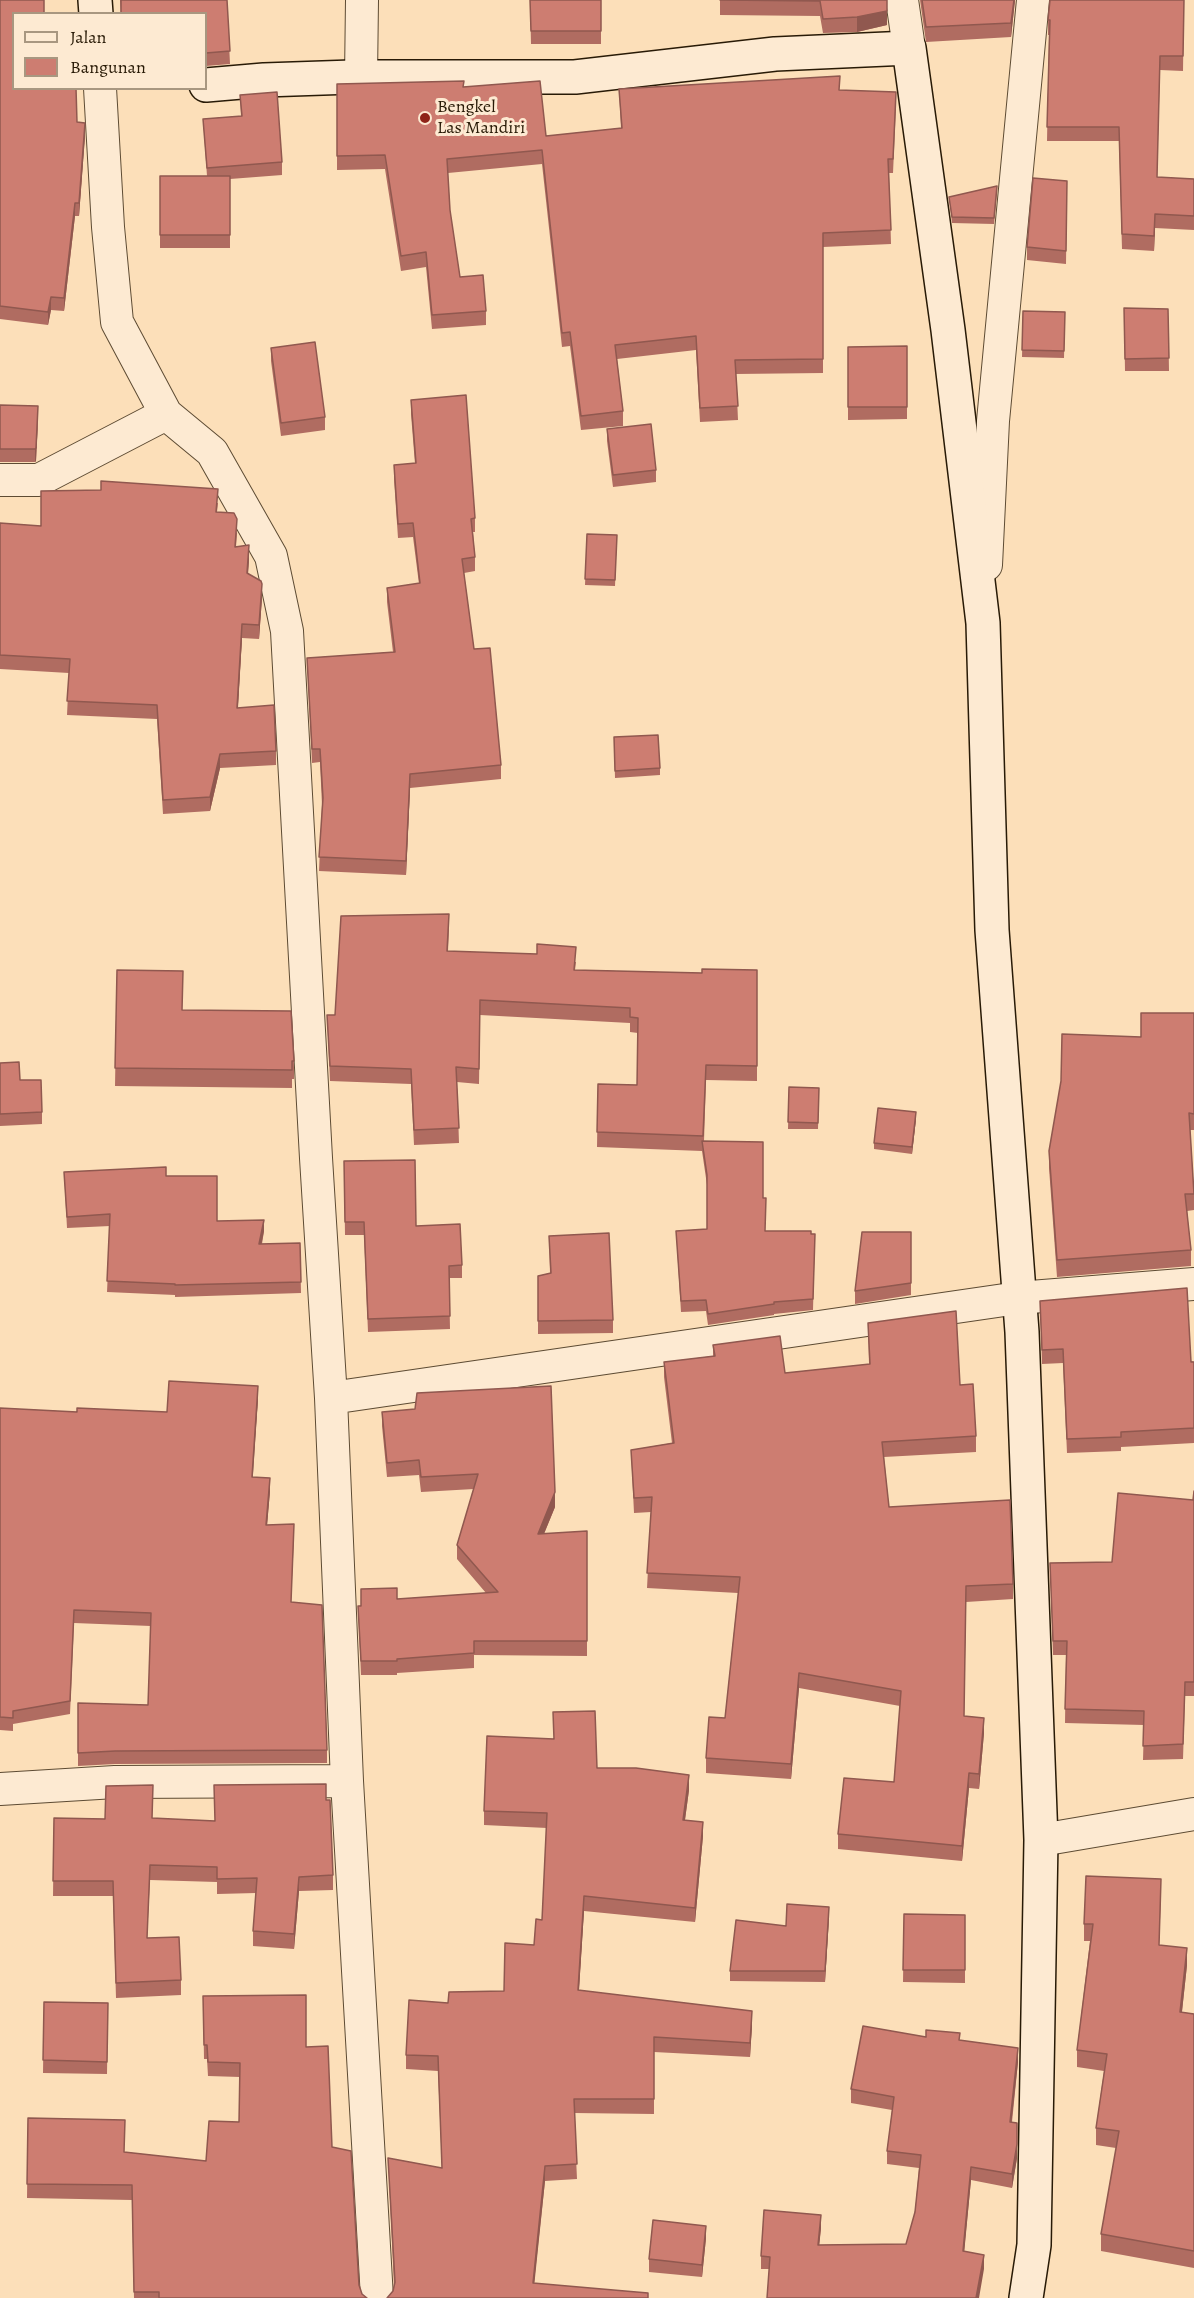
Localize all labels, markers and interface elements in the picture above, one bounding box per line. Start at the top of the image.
legend [12,12,207,90]
text: Jalan [70,25,106,49]
text: Bangunan [70,55,146,79]
place label: Bengkel Las Mandiri [437,97,525,140]
marker: Bengkel Las Mandiri [418,111,432,125]

